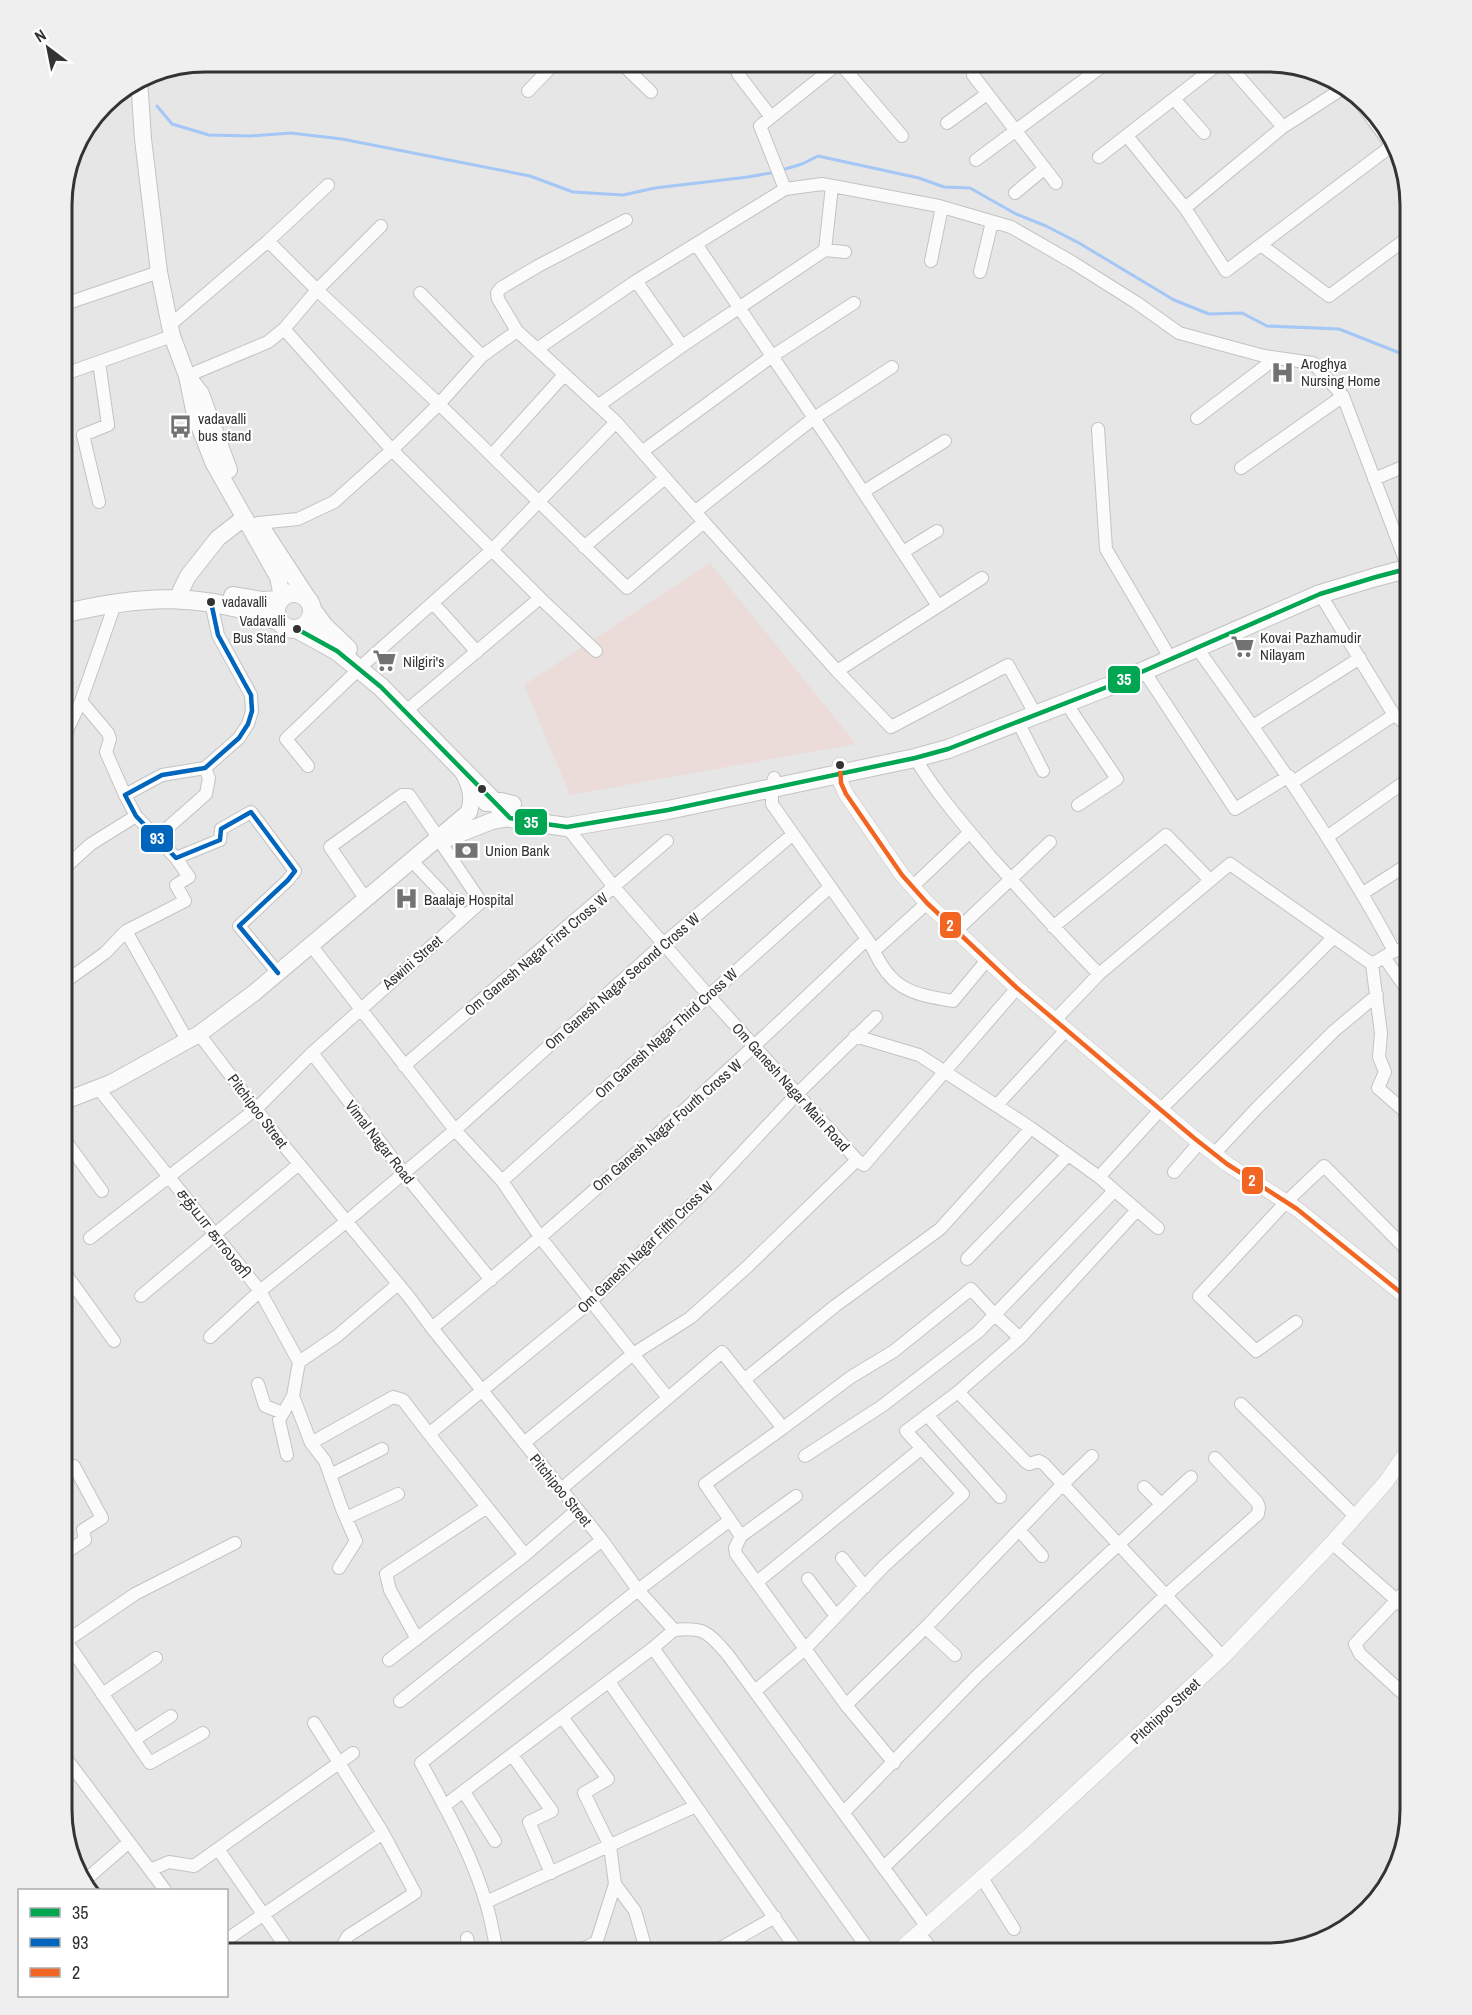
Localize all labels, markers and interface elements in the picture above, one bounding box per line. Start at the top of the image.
north arrow [18,18,78,78]
text: N [30,23,50,47]
place label: Aroghya Nursing Home [1300,353,1380,391]
hospital icon: Aroghya Nursing Home [1270,359,1296,385]
place label: vadavalli bus stand [198,408,251,446]
bus stop icon: vadavalli bus stand [167,414,193,440]
place label: vadavalli [222,593,267,611]
marker: vadavalli [205,596,217,608]
place label: Vadavalli Bus Stand [233,612,286,647]
marker: Vadavalli Bus Stand [291,623,303,635]
place label: Kovai Pazhamudir Nilayam [1260,627,1361,665]
supermarket icon: Kovai Pazhamudir Nilayam [1229,633,1255,659]
supermarket icon: Nilgiri's [372,648,398,674]
place label: Nilgiri's [403,651,444,672]
line badge: 35 [1107,665,1141,694]
text: 35 [1117,668,1131,690]
unlabelled marker [834,759,846,771]
unlabelled marker [476,783,488,795]
line badge: 35 [514,808,548,836]
text: 35 [524,811,538,833]
line badge: 93 [140,824,174,853]
text: 93 [150,827,164,849]
bank icon: Union Bank [454,837,480,863]
place label: Union Bank [485,840,550,861]
hospital icon: Baalaje Hospital [393,886,419,912]
street label: Om Ganesh Nagar First Cross W [460,887,613,1020]
place label: Baalaje Hospital [424,889,514,910]
street label: Om Ganesh Nagar Second Cross W [540,908,704,1054]
line badge: 2 [939,911,962,939]
text: 2 [946,914,954,936]
street label: Aswini Street [377,930,447,995]
street label: Om Ganesh Nagar Third Cross W [590,963,742,1103]
street label: Om Ganesh Nagar Main Road [727,1018,855,1156]
street label: Om Ganesh Nagar Fourth Cross W [588,1054,747,1196]
street label: Pitchipoo Street [223,1069,293,1153]
street label: Vimal Nagar Road [341,1096,419,1188]
line badge: 2 [1241,1166,1264,1195]
text: 2 [1248,1169,1256,1191]
street label: Om Ganesh Nagar Fifth Cross W [572,1176,718,1318]
street label: சத்யா காலனி [172,1183,256,1283]
street label: Pitchipoo Street [525,1449,597,1531]
street label: Pitchipoo Street [1126,1673,1205,1749]
legend [18,1889,228,1997]
text: 35 [72,1900,88,1925]
text: 93 [72,1930,88,1955]
text: 2 [72,1960,80,1985]

